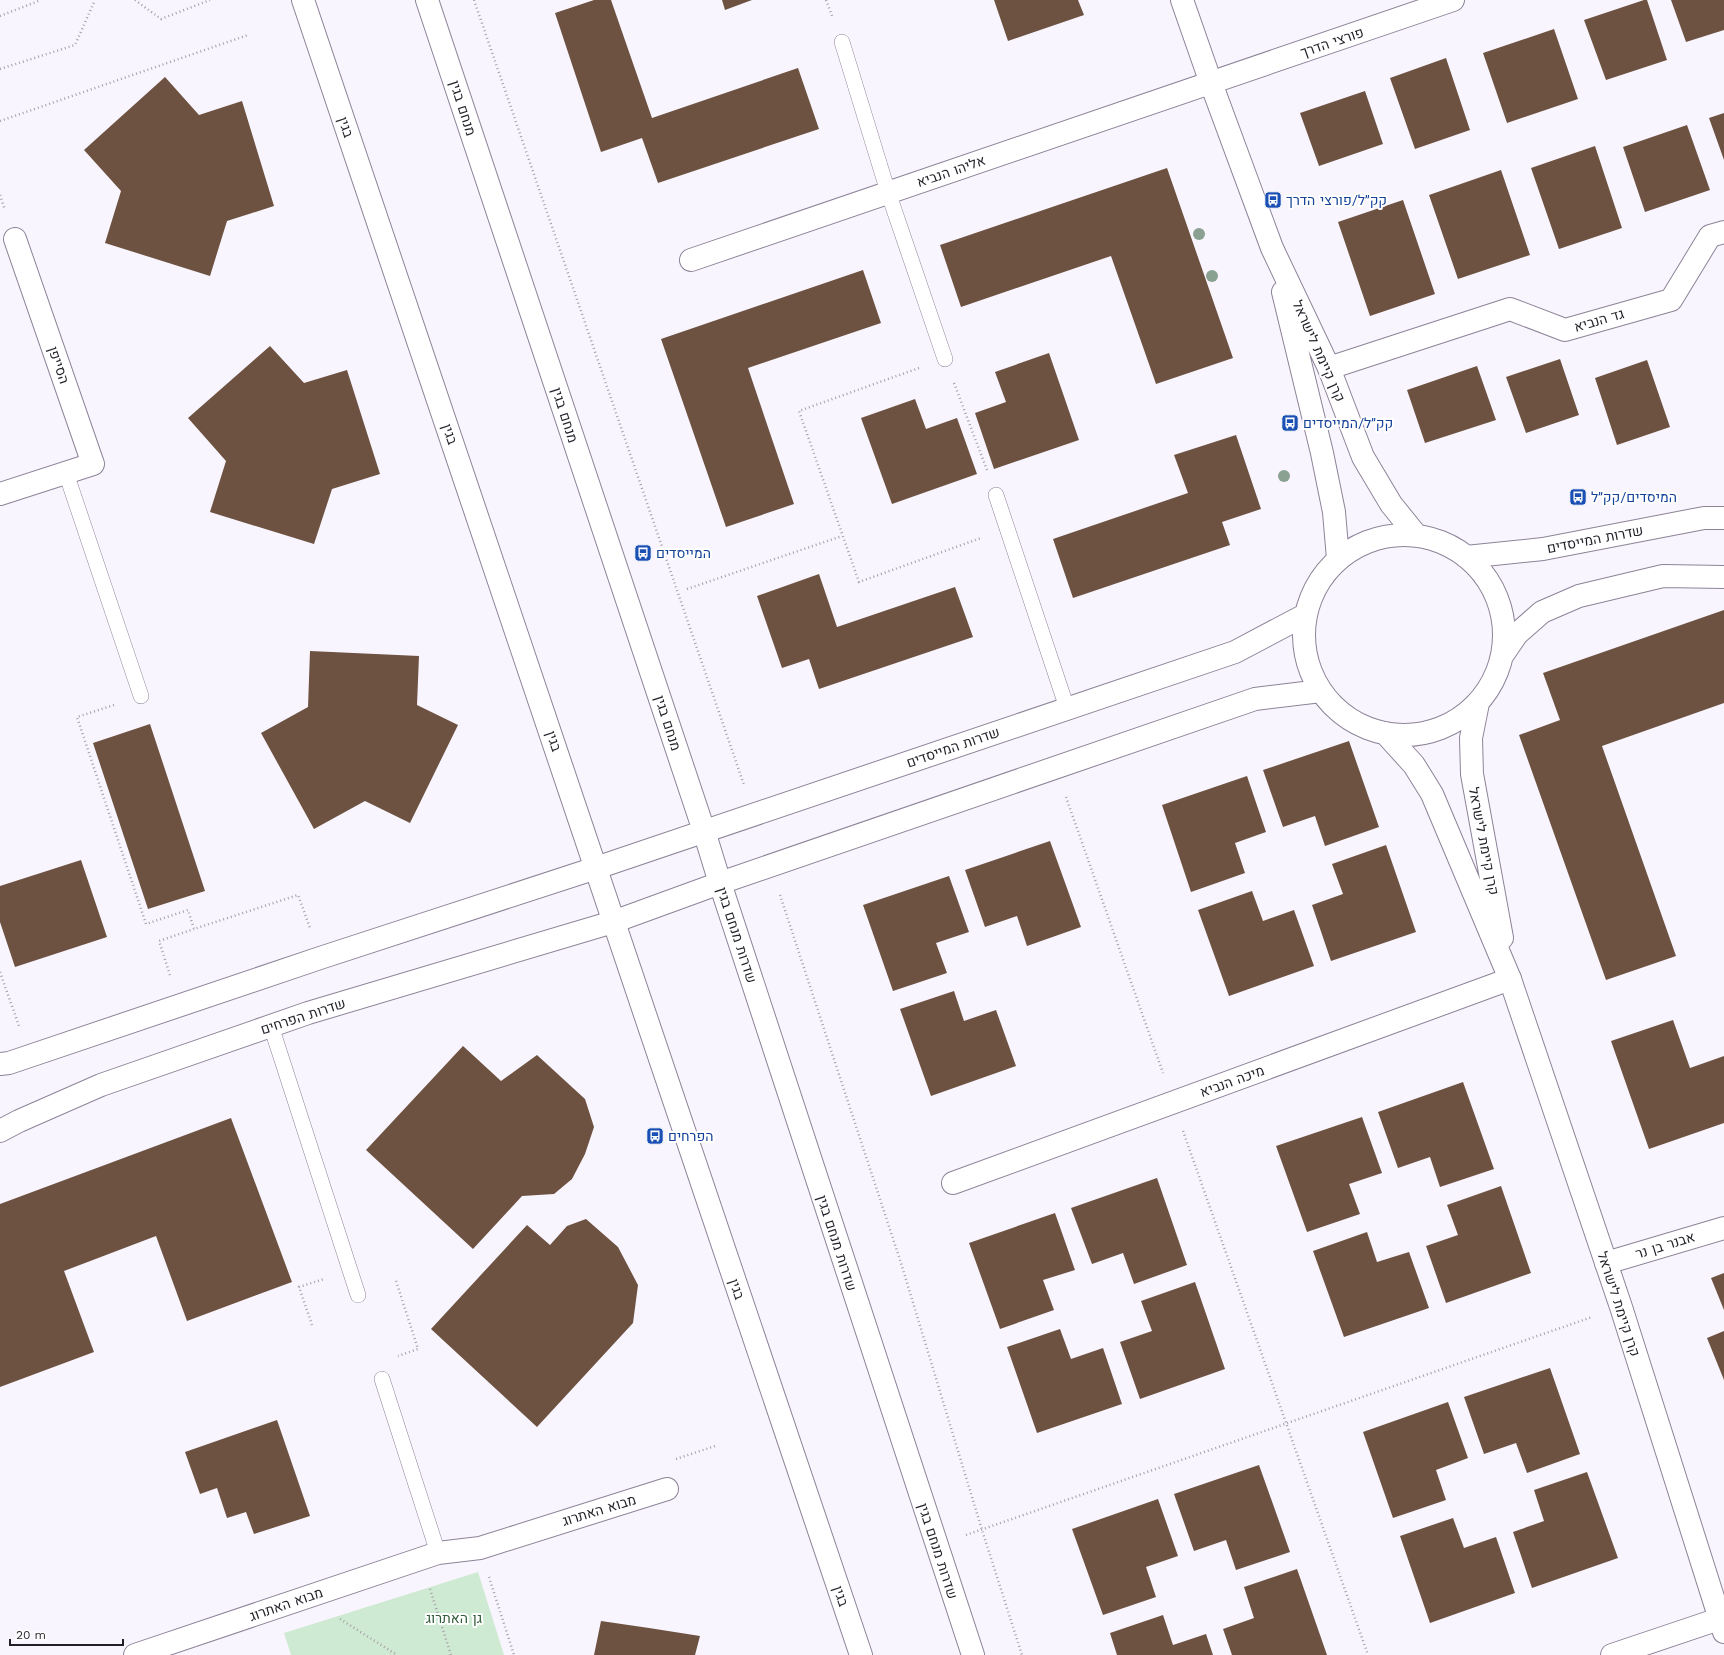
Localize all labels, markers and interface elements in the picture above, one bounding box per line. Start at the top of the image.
street label: פורצי הדרך [1298,24,1366,60]
street label: מנחם בגין [447,78,479,138]
street label: בגין [335,114,357,140]
street label: אליהו הנביא [915,152,987,190]
bus stop icon: קק״ל/פורצי הדרך [1263,190,1283,210]
place label: קק״ל/פורצי הדרך [1286,192,1387,208]
street label: קרן קיימת לישראל [1289,298,1349,404]
street label: גד הנביא [1572,305,1626,335]
street label: הסייפן [45,344,73,386]
street label: מנחם בגין [549,385,581,445]
bus stop icon: קק״ל/המייסדים [1280,413,1300,433]
place label: קק״ל/המייסדים [1303,415,1393,431]
street label: בגין [439,421,461,447]
bus stop icon: המיסדים/קק״ל [1568,487,1588,507]
place label: המיסדים/קק״ל [1591,489,1677,505]
street label: שדרות המייסדים [1545,522,1645,556]
bus stop icon: המייסדים [633,543,653,563]
place label: המייסדים [656,545,711,561]
street label: מנחם בגין [652,693,684,753]
street label: שדרות המייסדים [904,724,1002,770]
street label: בגין [543,728,565,754]
street label: קרן קיימת לישראל [1466,786,1502,896]
street label: שדרות מנחם בגין [714,885,760,985]
street label: שדרות הפרחים [258,995,348,1037]
street label: מיכה הנביא [1198,1062,1266,1100]
bus stop icon: הפרחים [645,1126,665,1146]
place label: הפרחים [668,1128,714,1144]
street label: שדרות מנחם בגין [814,1193,860,1293]
street label: אבנר בן נר [1633,1228,1697,1262]
street label: קרן קיימת לישראל [1594,1249,1644,1359]
street label: בגין [726,1276,748,1302]
street label: מבוא האתרוג [560,1491,638,1529]
street label: שדרות מנחם בגין [915,1501,961,1601]
street label: בגין [830,1583,852,1609]
street label: מבוא האתרוג [247,1584,325,1624]
park label: גן האתרוג [426,1610,482,1626]
scale bar [10,1621,123,1647]
text: 20 m [16,1628,46,1642]

